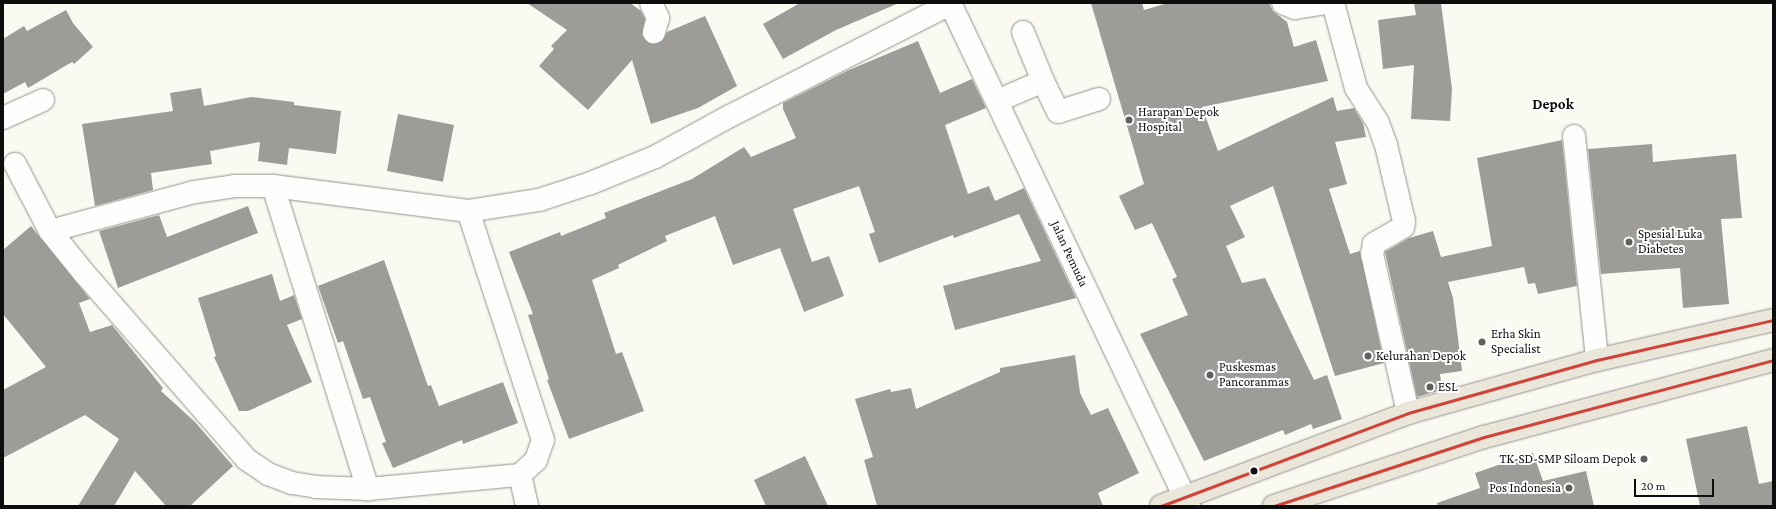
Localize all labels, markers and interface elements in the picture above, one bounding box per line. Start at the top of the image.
district label: Depok [1532,96,1574,114]
place label: Harapan Depok Hospital [1138,105,1219,136]
marker: Harapan Depok Hospital [1123,114,1135,126]
street label: Jalan Pemuda [1047,219,1091,289]
place label: Spesial Luka Diabetes [1638,227,1702,258]
marker: Spesial Luka Diabetes [1623,236,1635,248]
place label: Erha Skin Specialist [1491,327,1541,358]
marker: Erha Skin Specialist [1476,336,1488,348]
place label: Kelurahan Depok [1376,348,1466,364]
marker: Kelurahan Depok [1363,351,1373,361]
place label: Puskesmas Pancoranmas [1219,360,1289,391]
marker: Puskesmas Pancoranmas [1204,369,1216,381]
place label: ESL [1438,379,1458,395]
marker: ESL [1425,382,1435,392]
place label: TK-SD-SMP Siloam Depok [1500,451,1636,467]
marker: TK-SD-SMP Siloam Depok [1639,454,1649,464]
unlabelled marker [1249,466,1259,476]
scale bar [1636,471,1716,497]
text: 20 m [1641,479,1665,493]
place label: Pos Indonesia [1489,480,1561,496]
marker: Pos Indonesia [1564,483,1574,493]

